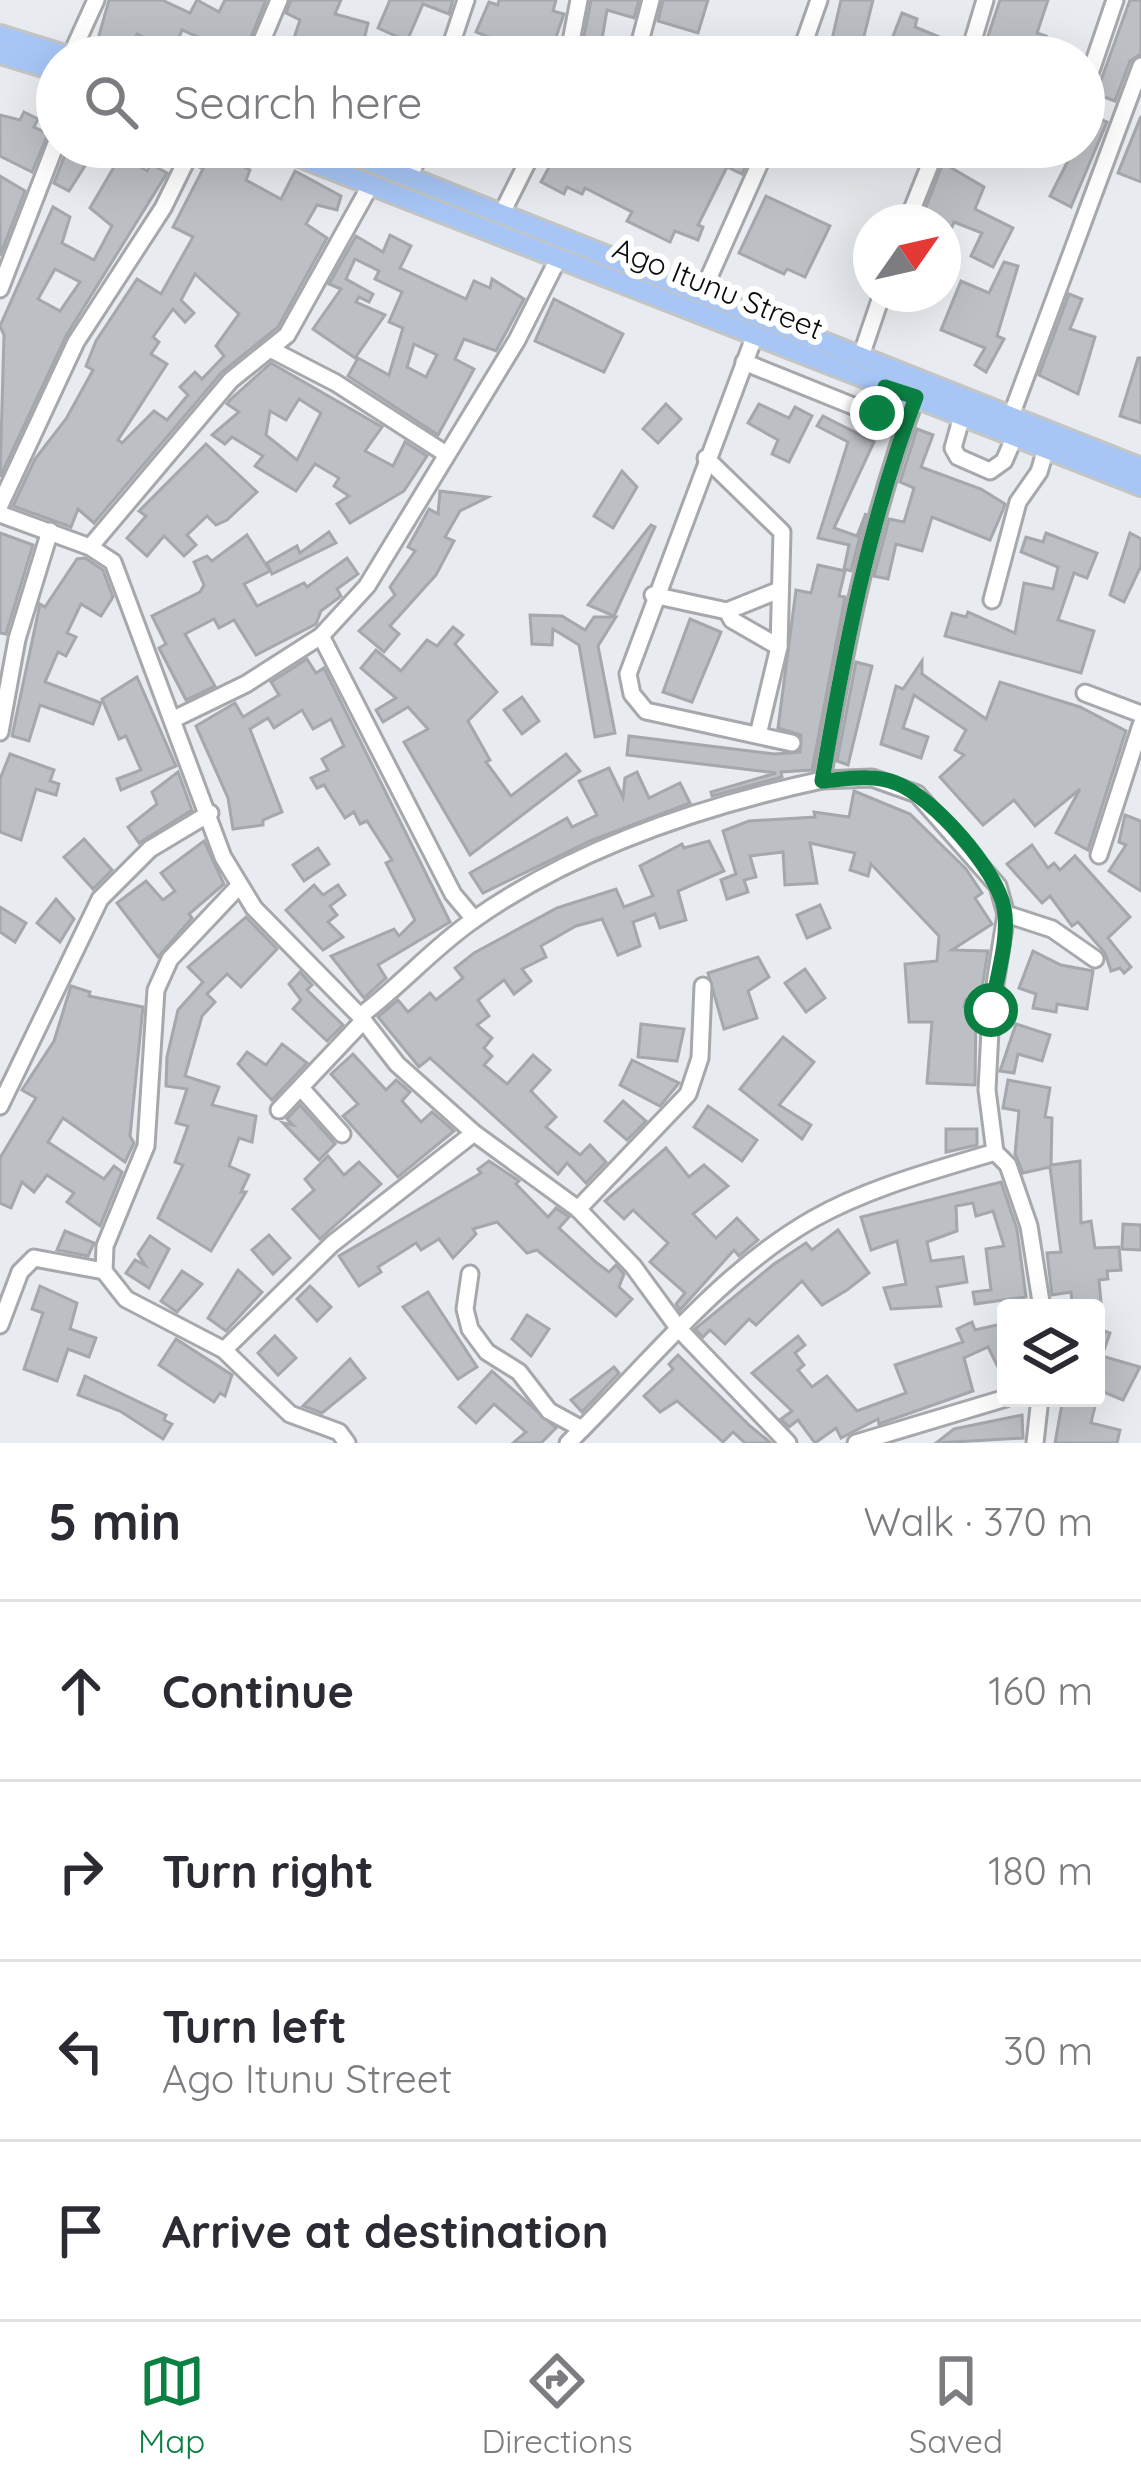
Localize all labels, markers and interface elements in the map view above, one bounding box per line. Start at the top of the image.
search box [36,36,1105,168]
icon: search [78,69,144,135]
text: Search here [174,74,422,130]
north arrow [853,204,961,312]
street label: Ago Itunu Street [607,229,829,347]
route end [850,386,904,440]
route start [964,983,1018,1037]
map controls [997,1299,1105,1407]
button: layers [997,1299,1105,1407]
text: 5 min [48,1489,181,1553]
text: Walk · 370 m [863,1497,1093,1546]
icon: ahead [48,1658,114,1724]
text: Continue [162,1663,354,1719]
text: 160 m [988,1666,1093,1715]
icon: right [48,1838,114,1904]
text: Turn right [162,1843,374,1899]
text: 180 m [988,1846,1093,1895]
text: Turn left [162,1998,347,2054]
icon: left [48,2018,114,2084]
text: 30 m [1003,2026,1093,2075]
text: Ago Itunu Street [162,2054,452,2103]
icon: arrive [48,2198,114,2264]
text: Arrive at destination [162,2203,608,2259]
tab: Map [138,2348,205,2461]
tab: Directions [481,2348,633,2461]
tab: Saved [909,2348,1003,2461]

